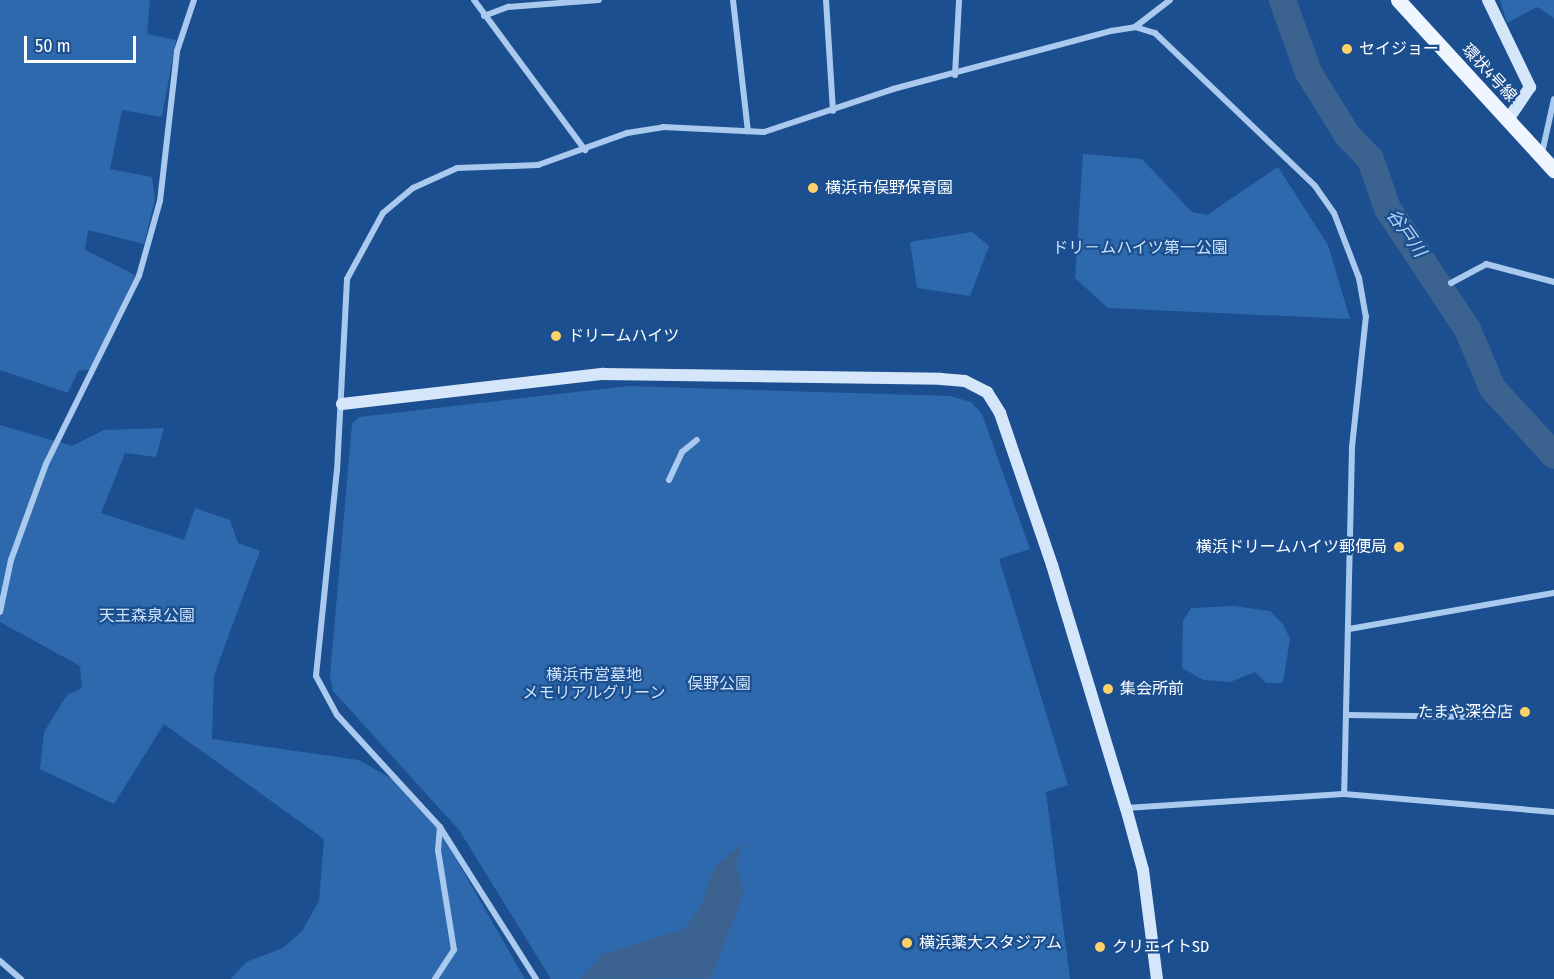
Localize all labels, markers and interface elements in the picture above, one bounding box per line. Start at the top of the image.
scale bar [27,24,140,62]
text: 50 m [35,35,71,57]
place label: セイジョー [1359,39,1439,59]
street label: 環状4号線 [1458,40,1520,106]
marker: セイジョー [1340,42,1354,56]
place label: 横浜市俣野保育園 [825,178,953,198]
marker: 横浜市俣野保育園 [806,181,820,195]
water label: 谷戸川 [1382,205,1430,261]
park label: ドリ－ムハイツ第一公園 [1052,238,1228,258]
place label: ドリームハイツ [568,326,680,346]
marker: ドリームハイツ [549,329,563,343]
place label: 横浜ドリームハイツ郵便局 [1195,537,1387,557]
marker: 横浜ドリームハイツ郵便局 [1392,540,1406,554]
park label: 天王森泉公園 [99,606,195,626]
park label: 横浜市営墓地 メモリアルグリーン [522,665,666,703]
park label: 俣野公園 [687,674,751,694]
place label: 集会所前 [1120,679,1184,699]
marker: 集会所前 [1101,682,1115,696]
place label: たまや深谷店 [1417,702,1513,722]
marker: たまや深谷店 [1518,705,1532,719]
place label: 横浜薬大スタジアム [919,933,1063,953]
marker: 横浜薬大スタジアム [900,936,914,950]
place label: クリエイトSD [1112,937,1209,957]
marker: クリエイトSD [1093,940,1107,954]

